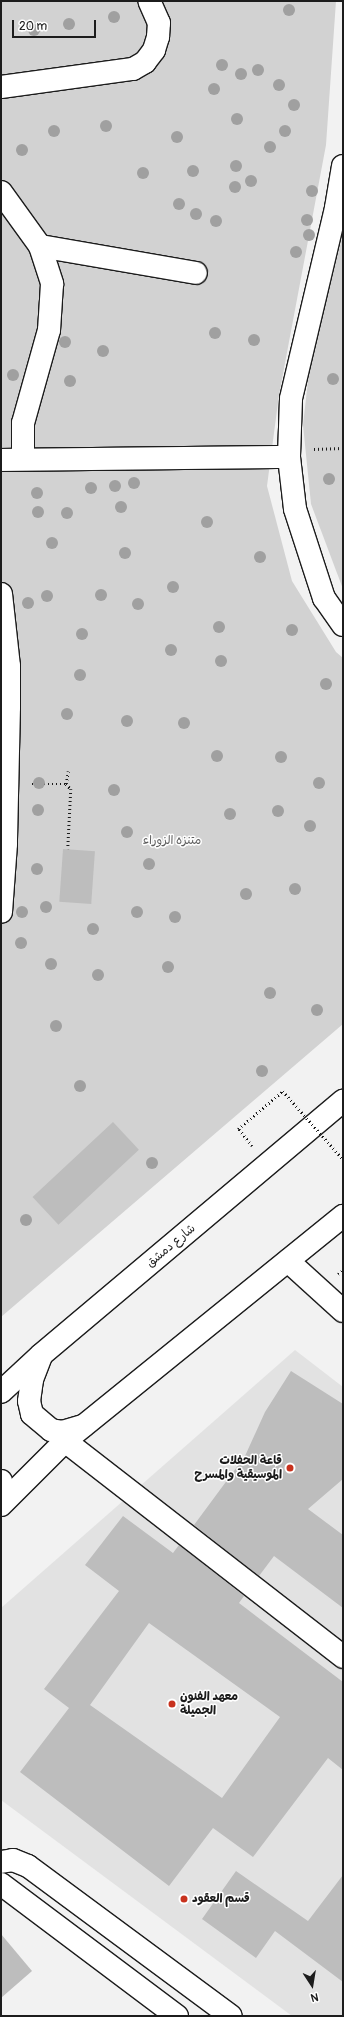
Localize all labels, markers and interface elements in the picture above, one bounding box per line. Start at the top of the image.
scale bar [14,12,98,38]
text: 20 m [19,19,47,34]
park label: متنزه الزوراء [143,834,201,848]
street label: شارع دمشق [144,1221,198,1271]
place label: قاعة الحفلات الموسيقية والمسرح [194,1454,282,1482]
marker: قاعة الحفلات الموسيقية والمسرح [285,1463,295,1473]
place label: معهد الفنون الجميلة [180,1690,238,1718]
marker: معهد الفنون الجميلة [167,1699,177,1709]
place label: قسم العقود [192,1892,250,1906]
marker: قسم العقود [179,1894,189,1904]
north arrow [292,1965,332,2005]
text: N [310,1990,320,2004]

